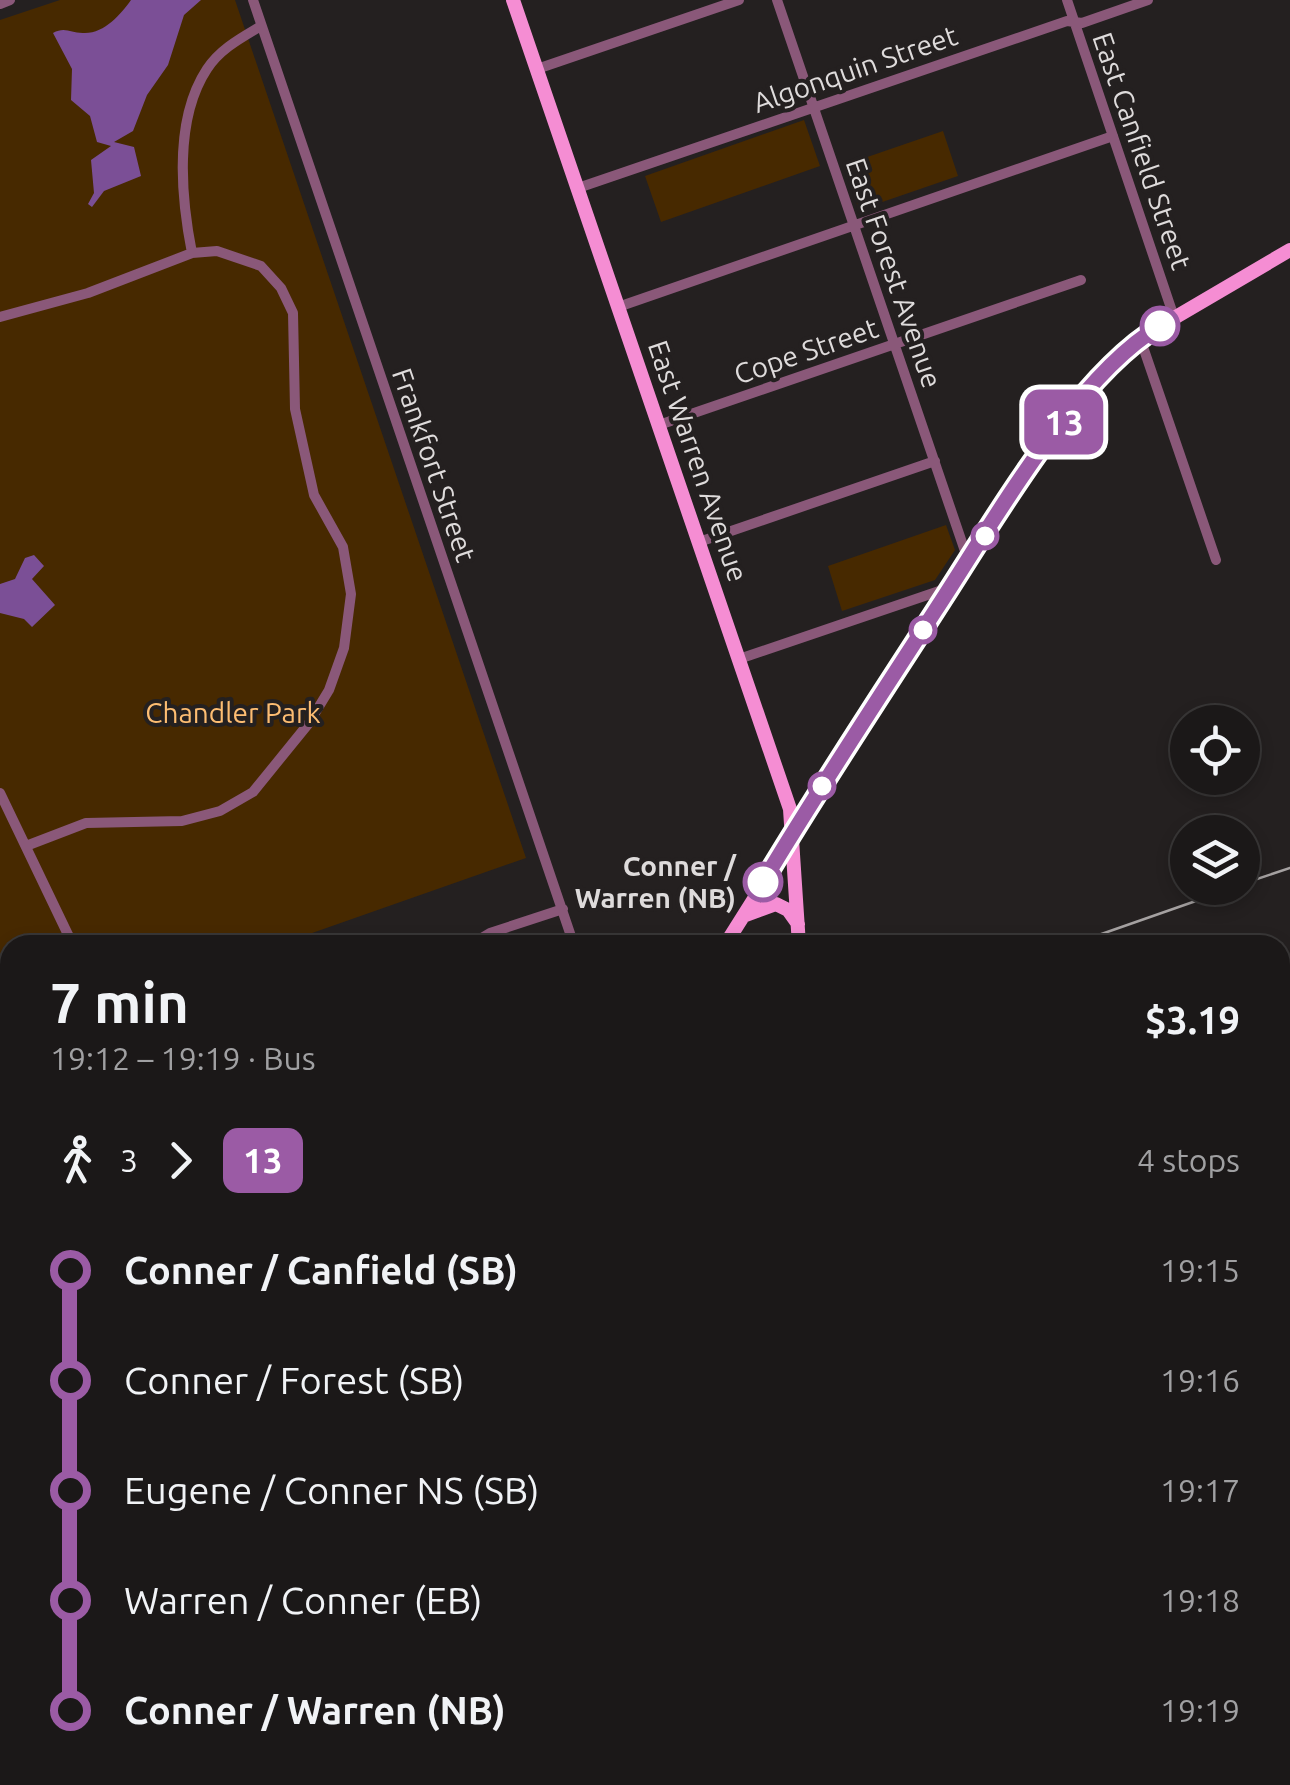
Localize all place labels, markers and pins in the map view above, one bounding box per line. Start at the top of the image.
unlabelled marker [1141,307,1179,345]
unlabelled marker [972,523,998,549]
unlabelled marker [910,617,936,643]
unlabelled marker [809,773,835,799]
place label: Conner / Warren (NB) [575,850,737,914]
marker: Conner / Warren (NB) [744,863,782,901]

